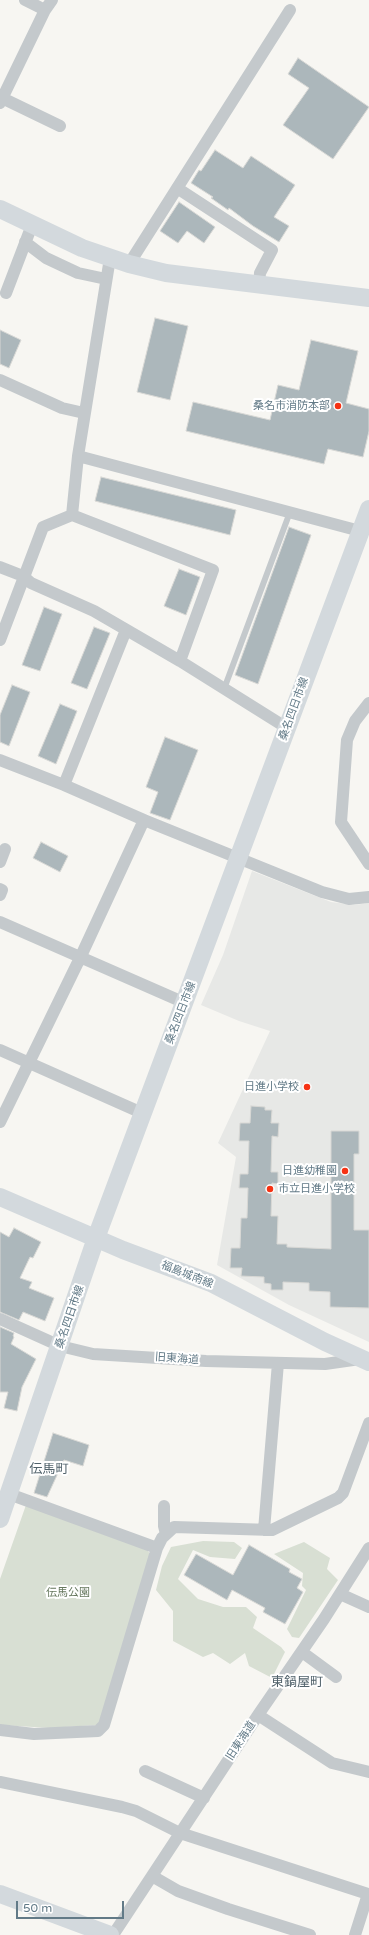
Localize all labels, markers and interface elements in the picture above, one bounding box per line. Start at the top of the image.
place label: 桑名市消防本部 [253,399,330,413]
marker: 桑名市消防本部 [333,401,343,411]
street label: 桑名四日市線 [277,676,311,742]
street label: 桑名四日市線 [163,980,199,1046]
place label: 日進小学校 [244,1080,299,1094]
marker: 日進小学校 [302,1082,312,1092]
place label: 日進幼稚園 [282,1164,337,1178]
marker: 日進幼稚園 [340,1166,350,1176]
place label: 市立日進小学校 [278,1182,355,1196]
marker: 市立日進小学校 [265,1184,275,1194]
street label: 福島城南線 [159,1259,215,1291]
street label: 桑名四日市線 [53,1284,87,1350]
street label: 旧東海道 [155,1351,199,1367]
district label: 伝馬町 [30,1462,68,1478]
park label: 伝馬公園 [46,1586,90,1600]
district label: 東鍋屋町 [271,1675,323,1691]
street label: 旧東海道 [223,1719,259,1763]
scale bar [18,1893,126,1919]
text: 50 m [23,1901,52,1915]

